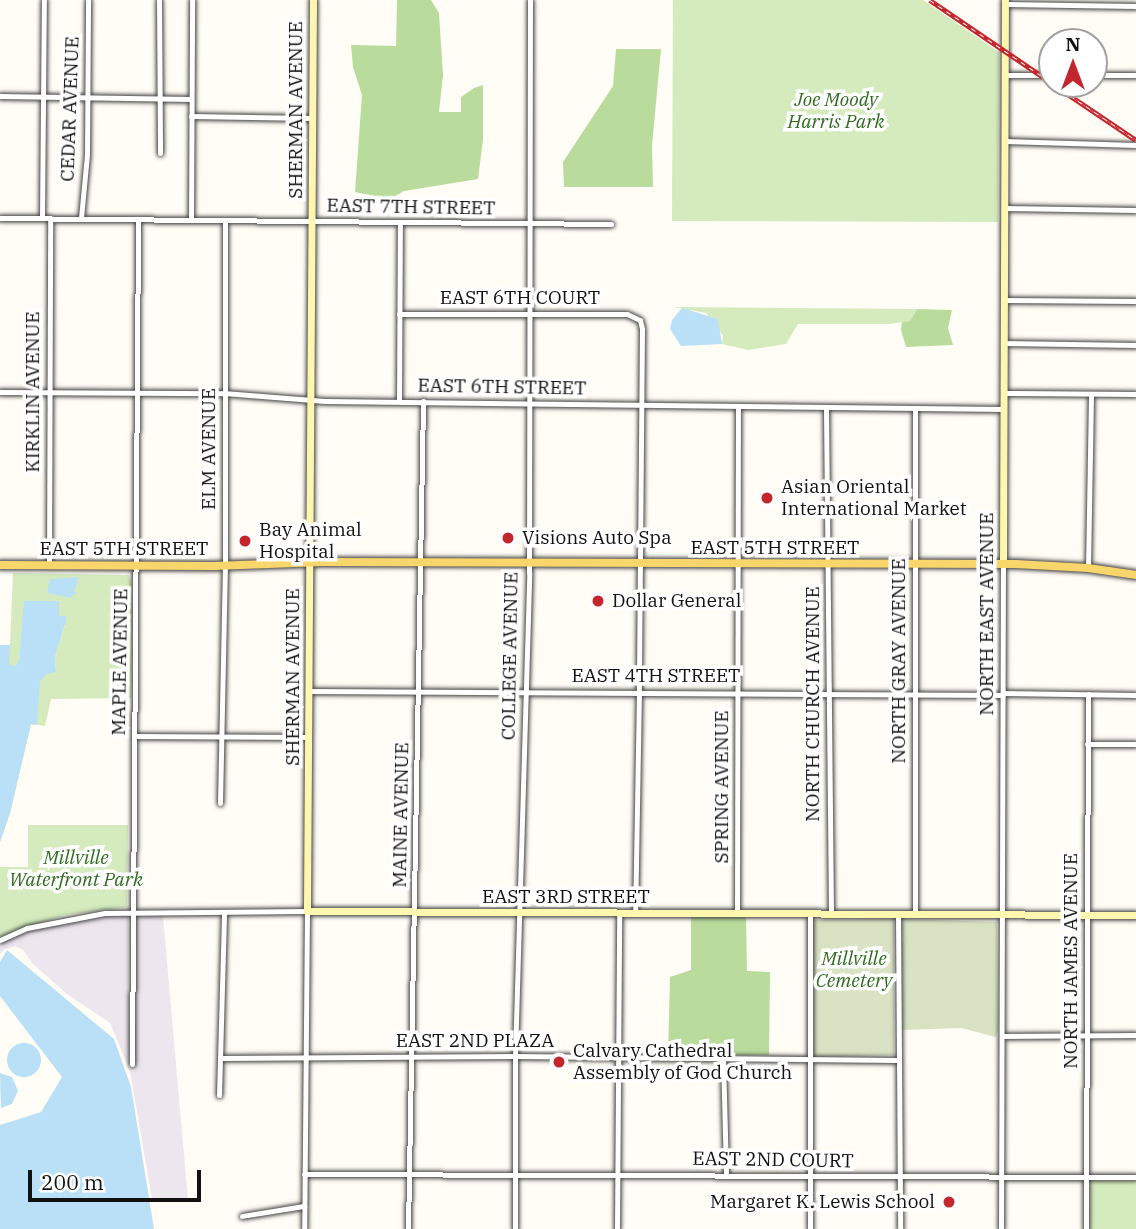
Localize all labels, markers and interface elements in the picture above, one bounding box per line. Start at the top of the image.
street label: SHERMAN AVENUE [285,21,307,199]
north arrow [1038,28,1108,98]
text: N [1065,32,1081,56]
street label: CEDAR AVENUE [56,36,84,182]
park label: Joe Moody Harris Park [787,89,885,133]
street label: EAST 7TH STREET [326,194,496,220]
street label: EAST 6TH COURT [440,287,600,309]
street label: KIRKLIN AVENUE [22,311,44,473]
street label: EAST 6TH STREET [417,374,587,400]
street label: ELM AVENUE [198,388,220,510]
place label: Asian Oriental International Market [781,476,966,520]
marker: Asian Oriental International Market [759,490,775,506]
street label: NORTH EAST AVENUE [976,512,998,716]
place label: Bay Animal Hospital [259,519,362,563]
place label: Visions Auto Spa [522,527,672,549]
marker: Visions Auto Spa [500,530,516,546]
marker: Bay Animal Hospital [237,533,253,549]
street label: EAST 5TH STREET [691,537,859,559]
street label: EAST 5TH STREET [40,538,208,560]
street label: NORTH GRAY AVENUE [888,558,910,764]
street label: COLLEGE AVENUE [497,572,523,740]
street label: NORTH CHURCH AVENUE [802,586,824,822]
street label: MAPLE AVENUE [107,588,133,736]
street label: SHERMAN AVENUE [282,588,304,766]
place label: Dollar General [612,590,741,612]
marker: Dollar General [590,593,606,609]
street label: EAST 4TH STREET [572,665,740,687]
street label: SPRING AVENUE [711,710,733,864]
street label: MAINE AVENUE [388,742,414,888]
park label: Millville Waterfront Park [9,847,143,891]
street label: NORTH JAMES AVENUE [1060,853,1082,1069]
street label: EAST 3RD STREET [482,886,650,908]
park label: Millville Cemetery [816,948,892,992]
street label: EAST 2ND PLAZA [396,1030,554,1052]
place label: Calvary Cathedral Assembly of God Church [573,1040,792,1084]
marker: Calvary Cathedral Assembly of God Church [551,1054,567,1070]
street label: EAST 2ND COURT [692,1147,854,1173]
scale bar [32,1156,205,1200]
text: 200 m [41,1168,104,1196]
place label: Margaret K. Lewis School [710,1191,935,1213]
marker: Margaret K. Lewis School [941,1194,957,1210]

